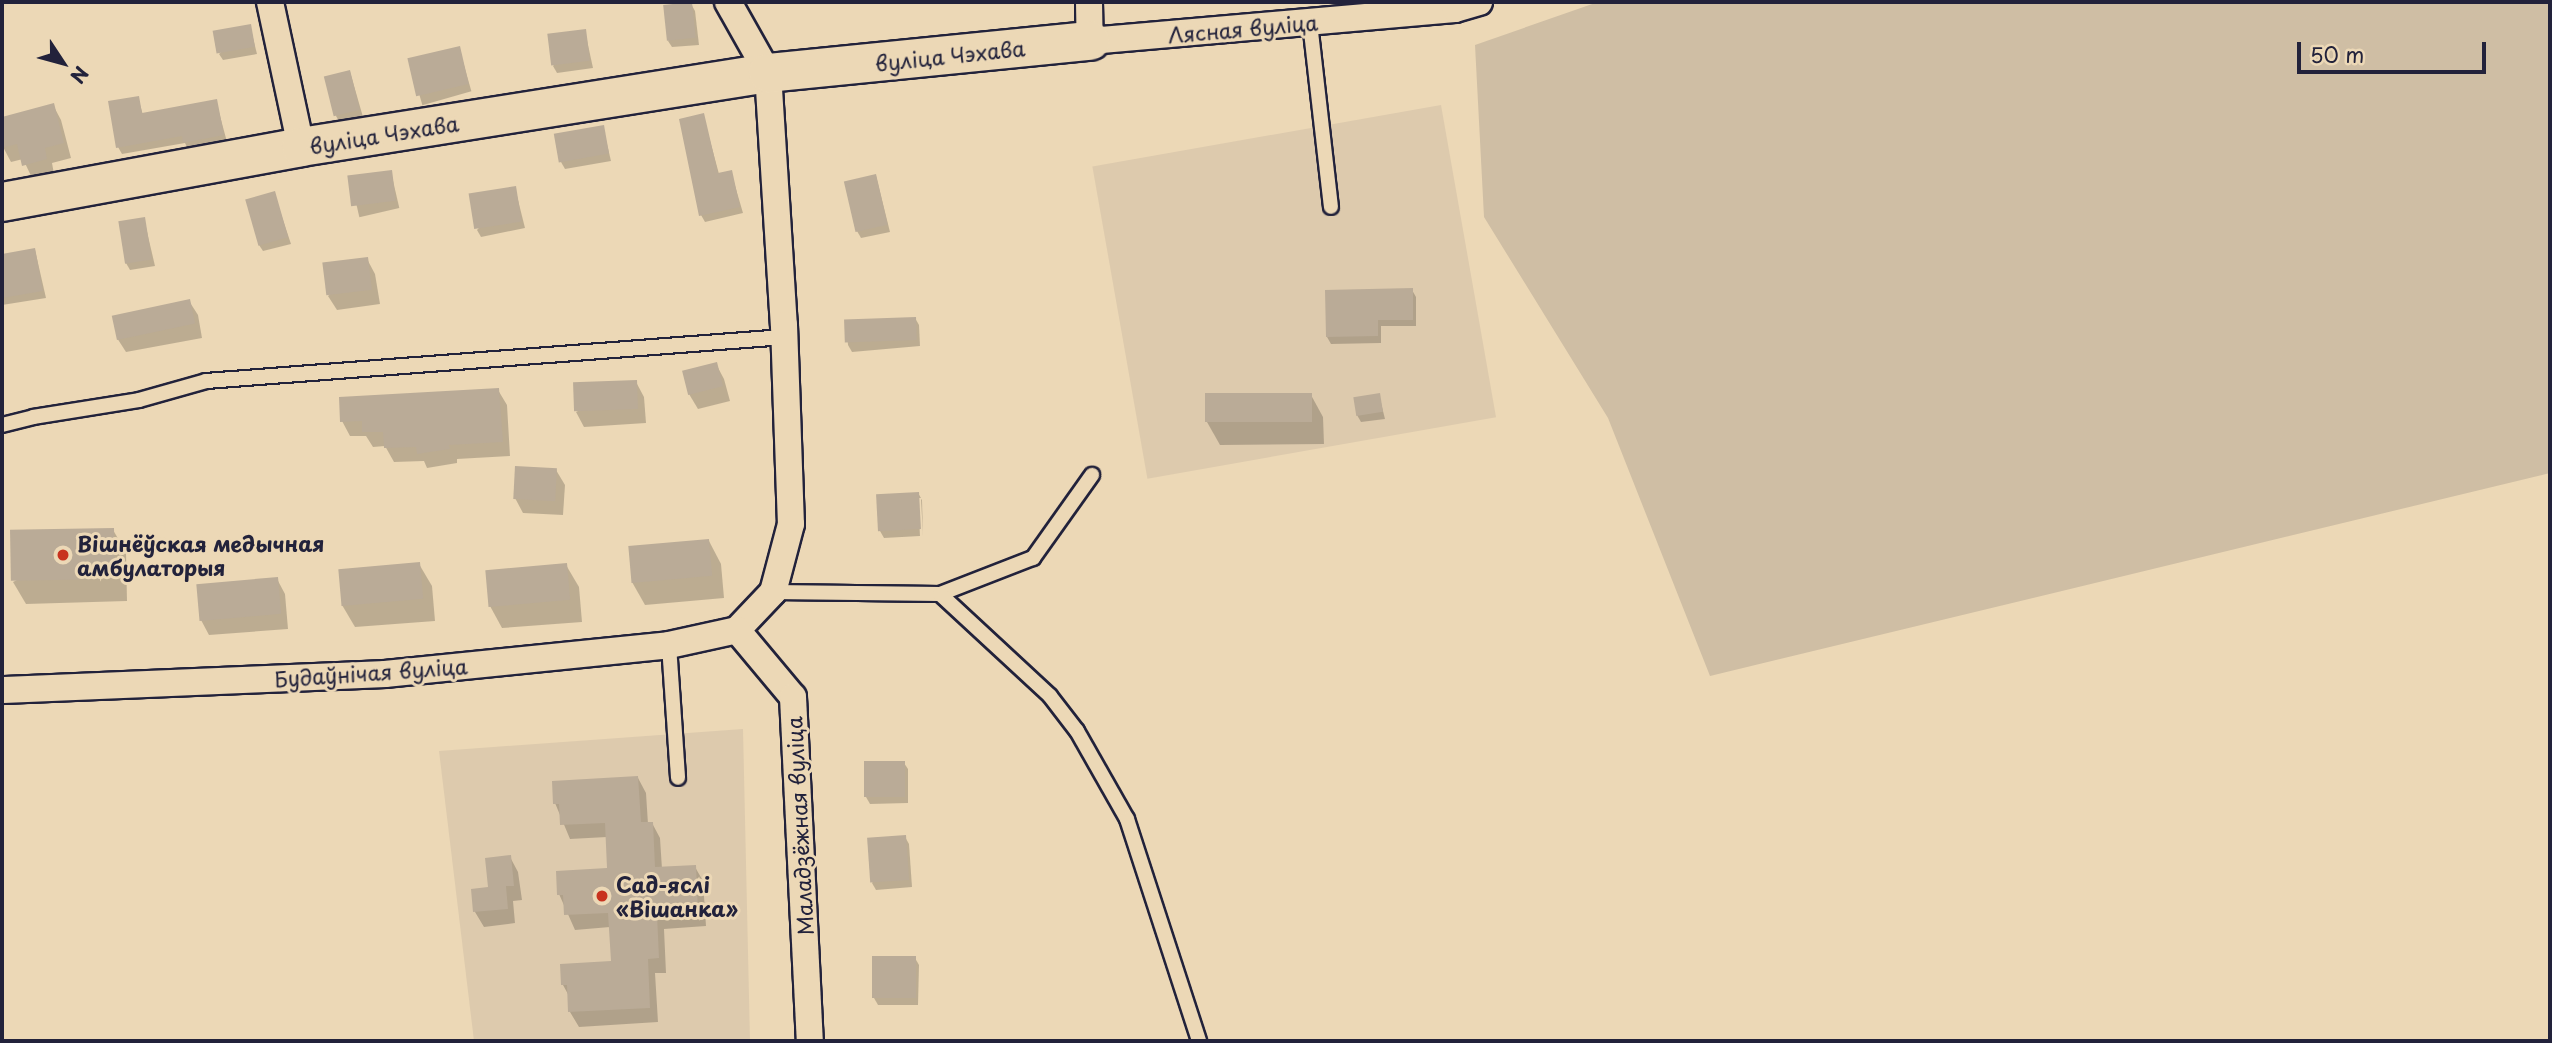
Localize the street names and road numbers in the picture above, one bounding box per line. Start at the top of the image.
street label: Лясная вуліца [1167,9,1319,47]
street label: вуліца Чэхава [874,35,1026,75]
street label: вуліца Чэхава [307,110,461,158]
street label: Будаўнічая вуліца [274,653,468,691]
street label: Маладзёжная вуліца [781,715,817,937]

